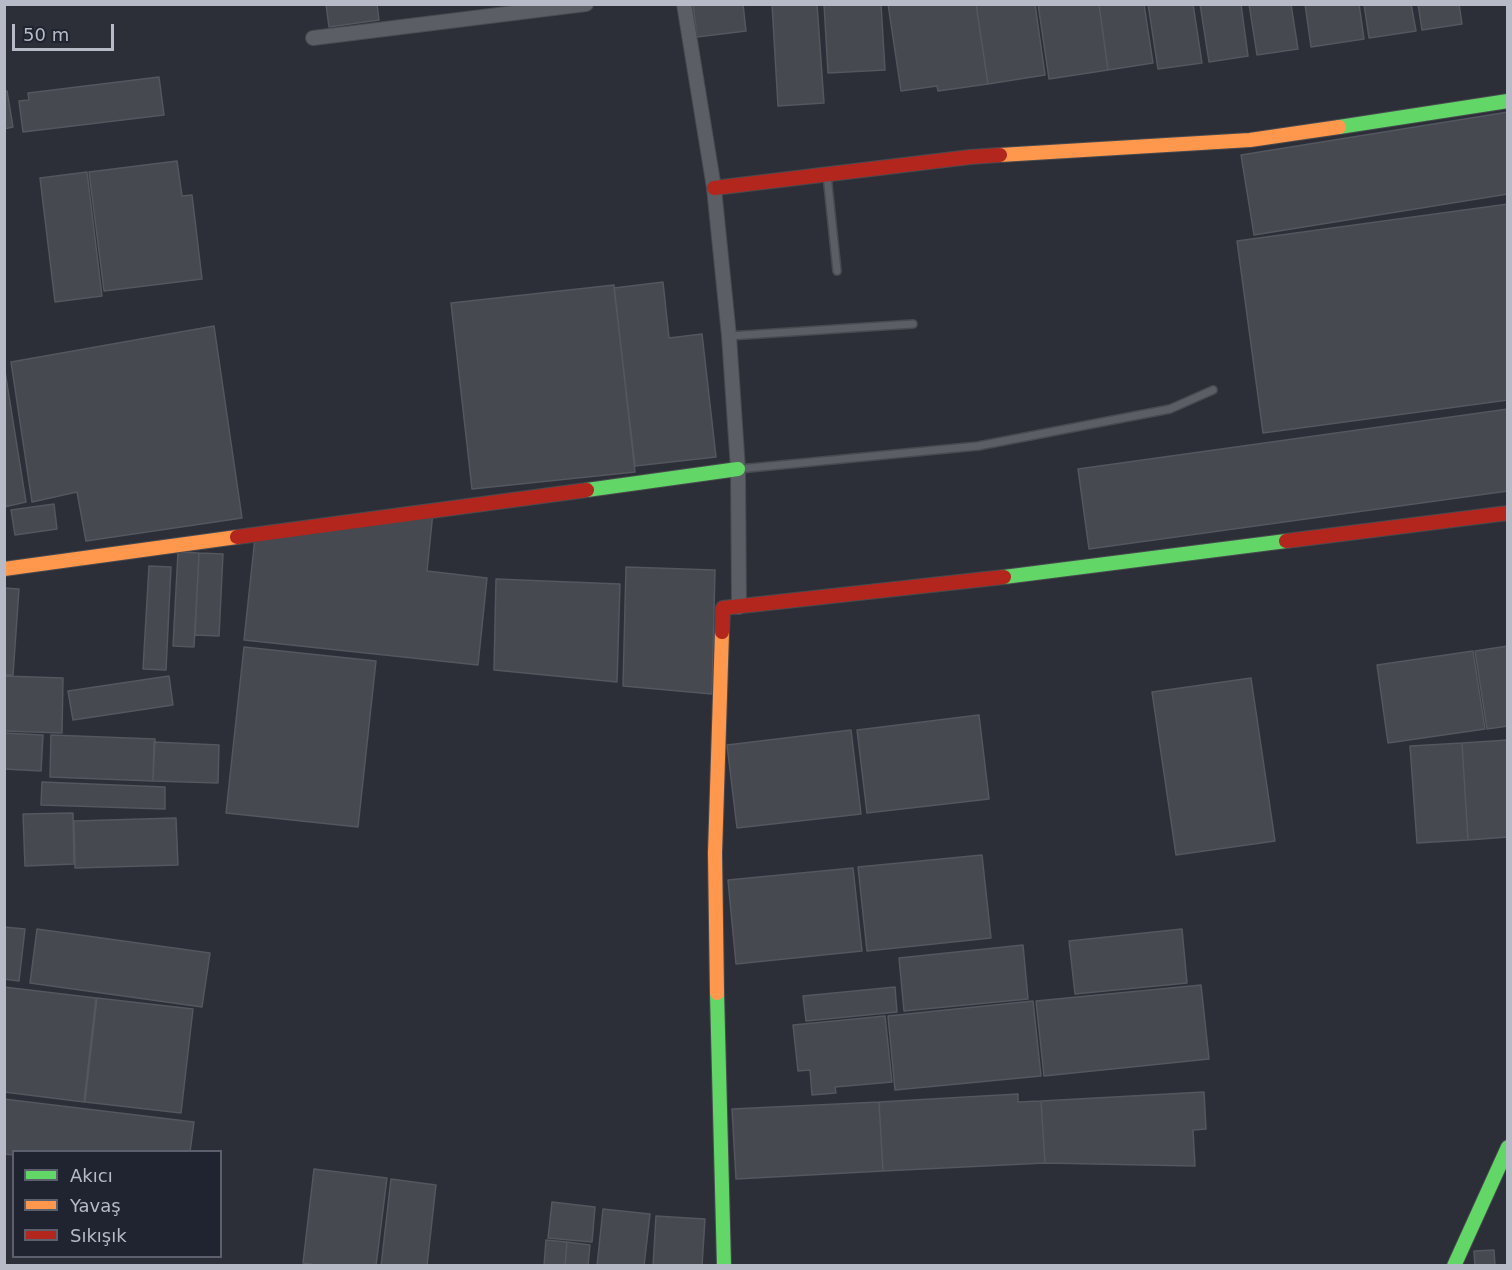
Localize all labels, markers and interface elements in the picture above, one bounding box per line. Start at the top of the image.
scale bar [15,12,117,50]
text: 50 m [23,24,69,45]
legend [12,1150,222,1258]
text: Akıcı [70,1165,113,1186]
text: Yavaş [70,1195,121,1216]
text: Sıkışık [70,1225,127,1246]

